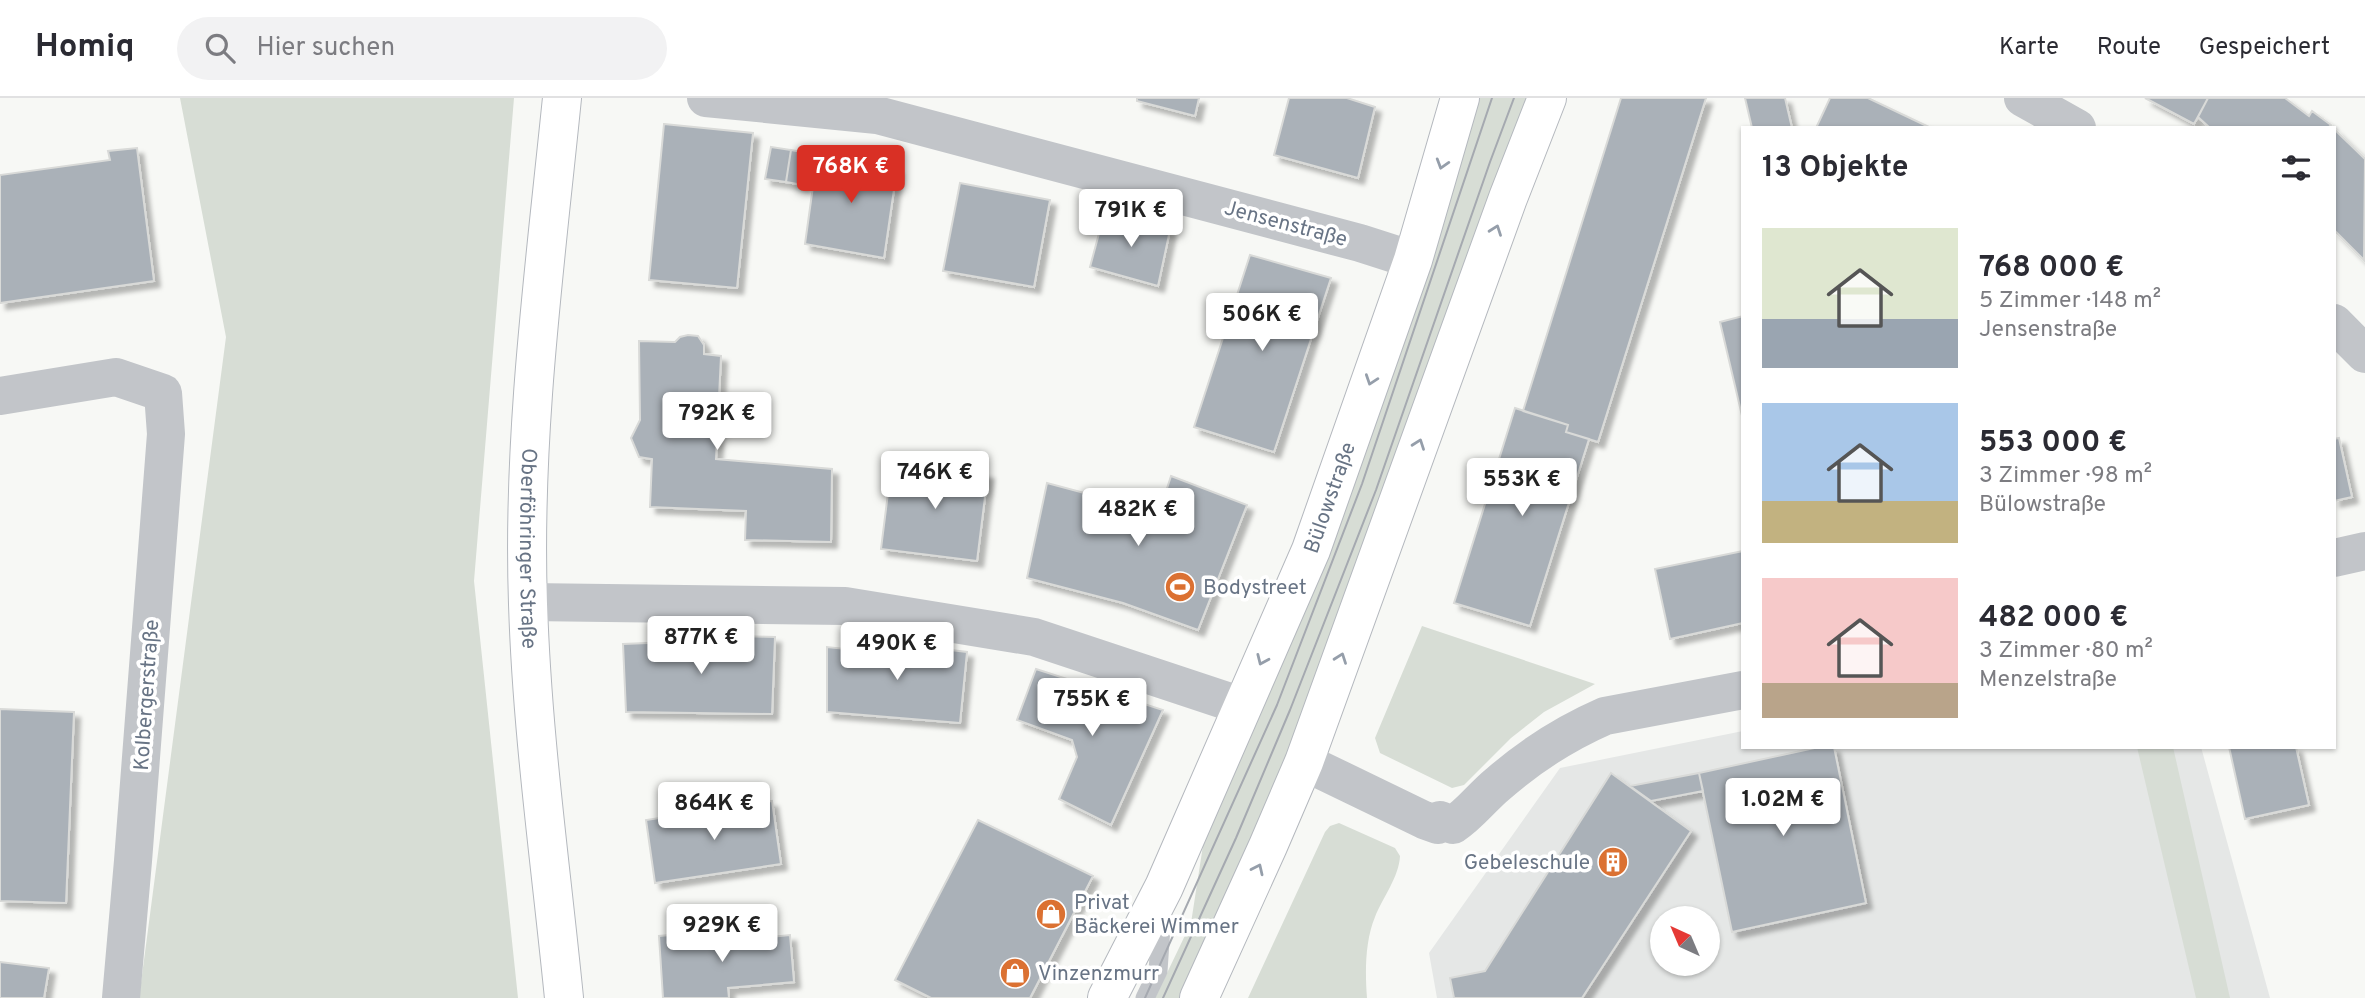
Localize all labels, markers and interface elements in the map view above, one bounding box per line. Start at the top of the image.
search box [177,17,667,80]
text: Homiq [35,27,135,69]
icon: search [201,29,239,67]
text: Hier suchen [257,32,395,65]
text: Karte [1999,33,2059,63]
text: Route [2097,33,2161,63]
text: Gespeichert [2199,33,2330,63]
pin: 768K € [794,146,908,205]
icon: filters [2277,149,2315,187]
text: 13 Objekte [1762,150,1909,187]
text: 768K € [813,153,889,182]
one-way arrow [1435,157,1450,169]
pin: 791K € [1074,190,1188,249]
street label: Jensenstraße [1221,195,1350,254]
text: 791K € [1095,197,1167,226]
one-way arrow [1488,224,1502,236]
text: 768 000 € [1979,250,2124,287]
icon: home [1818,256,1902,340]
text: 5 Zimmer · 148 m² [1979,287,2161,316]
pin: 506K € [1205,294,1319,353]
text: 506K € [1222,301,1302,330]
text: Jensenstraße [1979,316,2117,345]
one-way arrow [1365,373,1379,385]
pin: 792K € [660,392,774,452]
text: 792K € [678,400,756,429]
text: 553 000 € [1979,425,2127,462]
icon: home [1818,431,1902,515]
one-way arrow [1411,438,1425,450]
street label: Bülowstraße [1299,439,1363,557]
street label: Oberföhringer Straße [512,447,542,650]
pin: 746K € [878,452,992,511]
pin: 553K € [1465,458,1579,518]
text: 746K € [897,459,973,488]
text: 3 Zimmer · 98 m² [1979,462,2152,491]
text: 553K € [1483,466,1561,495]
pin: 482K € [1081,489,1195,548]
text: Bülowstraße [1979,491,2106,520]
text: 482K € [1098,496,1178,525]
sports icon: Bodystreet [1163,570,1197,604]
place label: Bodystreet [1203,575,1307,602]
text: 482 000 € [1979,600,2128,637]
icon: home [1818,606,1902,690]
pin: 877K € [644,616,758,676]
street label: Kolbergerstraße [129,619,166,772]
pin: 490K € [840,622,954,682]
text: 877K € [663,624,739,653]
text: 490K € [857,630,937,659]
text: 3 Zimmer · 80 m² [1979,637,2153,666]
one-way arrow [1333,652,1347,664]
one-way arrow [1256,653,1270,665]
text: Menzelstraße [1979,666,2117,695]
pin: 755K € [1035,678,1149,738]
text: 755K € [1053,686,1131,715]
pin: 1.02M € [1718,778,1848,838]
pin: 864K € [657,782,771,842]
text: 1.02M € [1741,786,1825,815]
text: 864K € [674,790,754,819]
building icon: Gebeleschule [1596,845,1630,879]
place label: Gebeleschule [1464,850,1590,877]
one-way arrow [1250,864,1264,876]
place label: Privat Bäckerei Wimmer [1074,890,1239,941]
shop icon: Privat Bäckerei Wimmer [1034,897,1068,931]
pin: 929K € [665,904,779,964]
north arrow [1650,906,1720,976]
map controls [1650,906,1720,976]
text: 929K € [683,912,761,941]
shop icon: Vinzenzmurr [998,956,1032,990]
place label: Vinzenzmurr [1038,961,1159,988]

